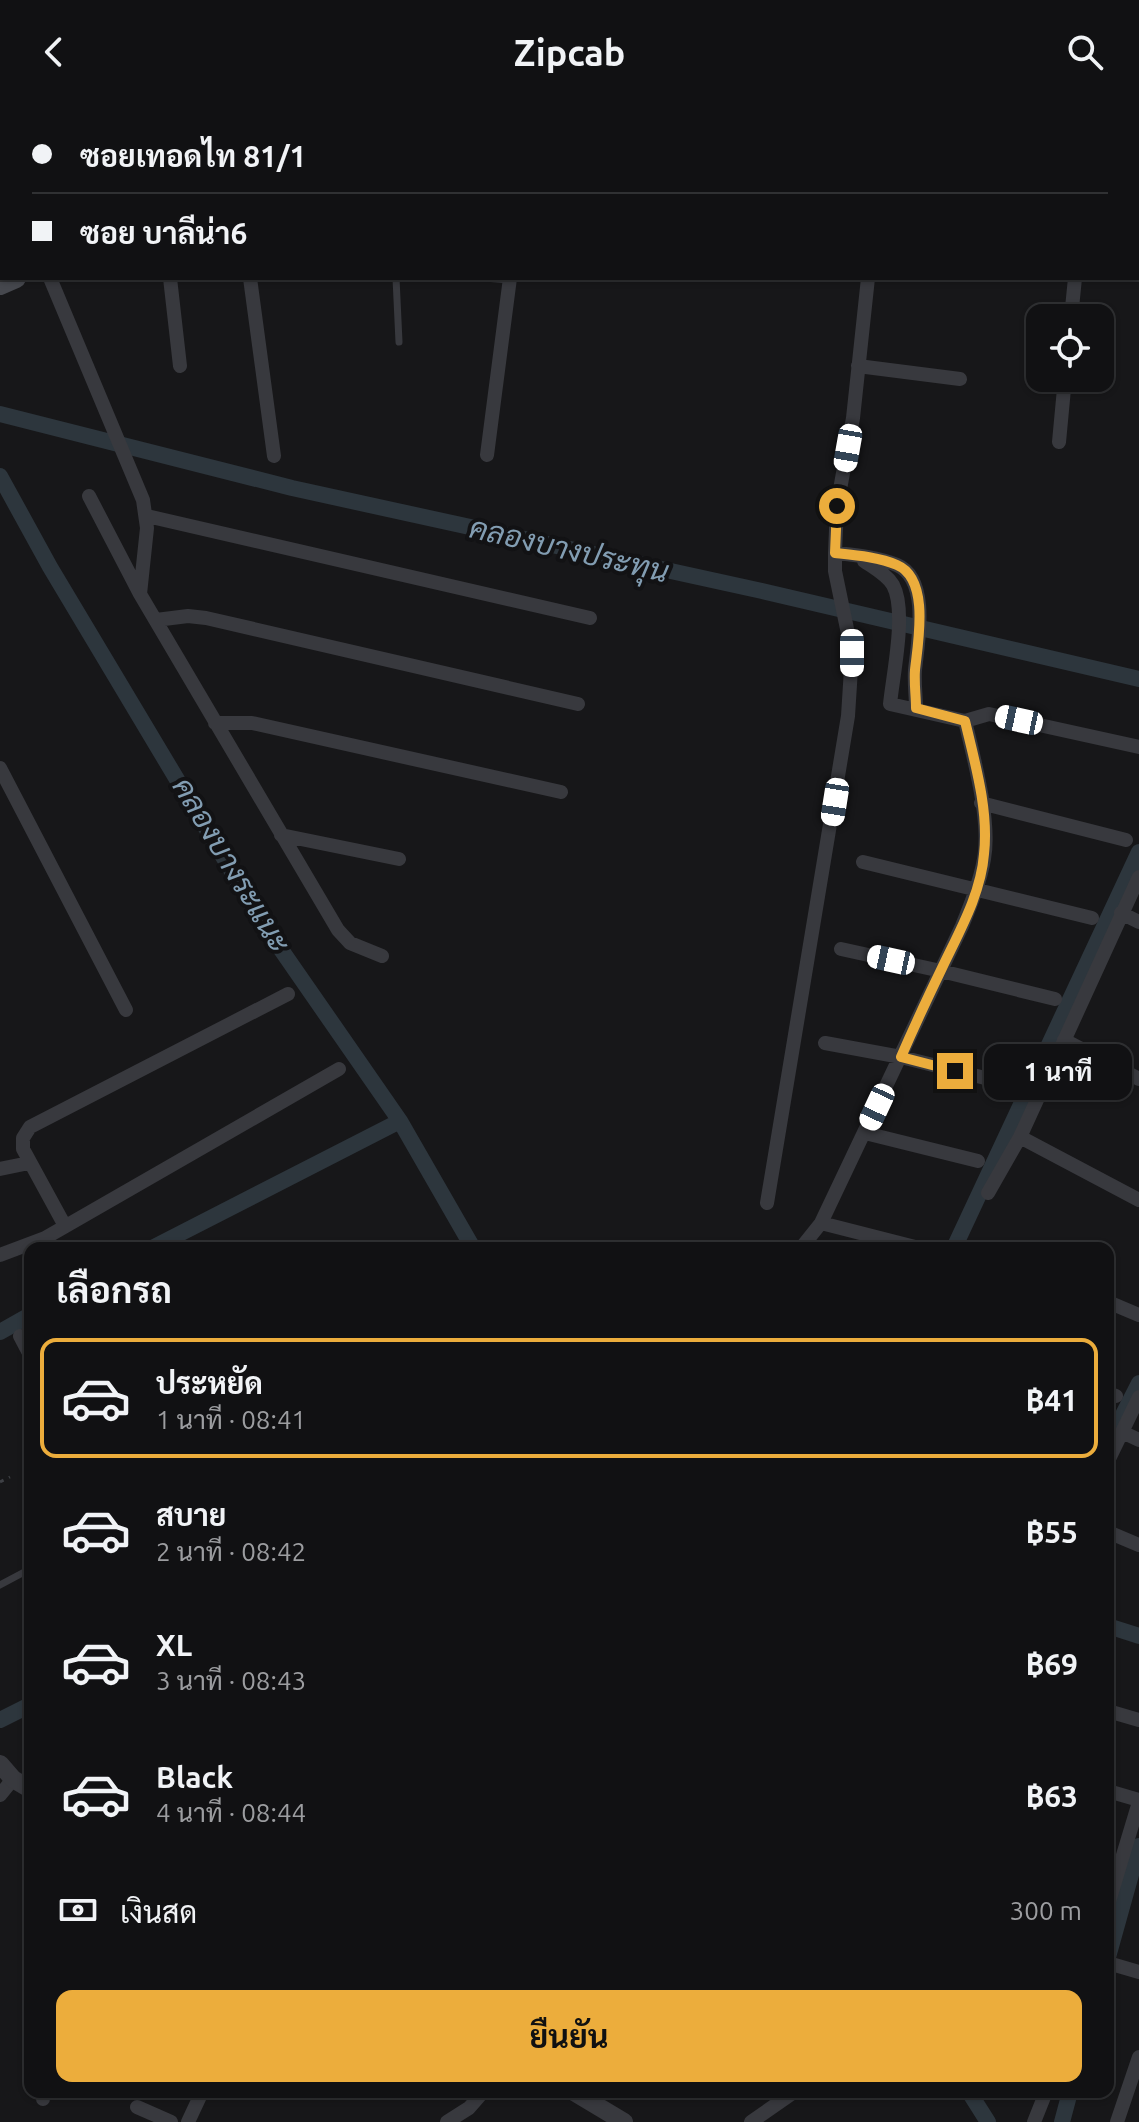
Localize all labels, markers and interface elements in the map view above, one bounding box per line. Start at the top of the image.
icon: back [32,30,76,74]
icon: search [1063,30,1107,74]
text: Zipcab [514,32,625,73]
text: ซอยเทอดไท 81/1 [80,139,307,173]
text: ซอย บาลีน่า6 [80,216,247,250]
map controls [1026,304,1114,392]
button: locate [1026,304,1114,392]
car [832,422,864,474]
route start [819,488,855,524]
water label: คลองบางประทุน [465,510,672,593]
car [840,629,864,677]
car [993,703,1045,737]
water label: คลองบางระแนะ [166,771,297,958]
car [819,776,851,828]
car [865,943,917,977]
callout: 1 นาที [983,1043,1131,1099]
route end [937,1053,973,1089]
text: 1 นาที [1024,1057,1092,1086]
car [856,1080,898,1134]
text: เลือกรถ [56,1269,172,1310]
icon: car [60,1362,132,1434]
text: ประหยัด [156,1366,263,1400]
text: ฿41 [1026,1383,1078,1417]
text: 1 นาที · 08:41 [156,1405,306,1434]
icon: car [60,1494,132,1566]
text: สบาย [156,1498,226,1532]
text: ฿55 [1026,1515,1078,1549]
text: 2 นาที · 08:42 [156,1537,306,1566]
icon: car [60,1626,132,1698]
text: XL [156,1628,192,1662]
text: ฿69 [1026,1647,1078,1681]
text: 3 นาที · 08:43 [156,1666,306,1695]
icon: car [60,1758,132,1830]
text: Black [156,1760,233,1794]
text: ฿63 [1026,1779,1078,1813]
text: 4 นาที · 08:44 [156,1798,306,1827]
icon: cash [56,1888,100,1932]
text: เงินสด [120,1895,197,1929]
text: 300 m [1010,1896,1082,1925]
button: ยืนยัน [56,1990,1082,2082]

